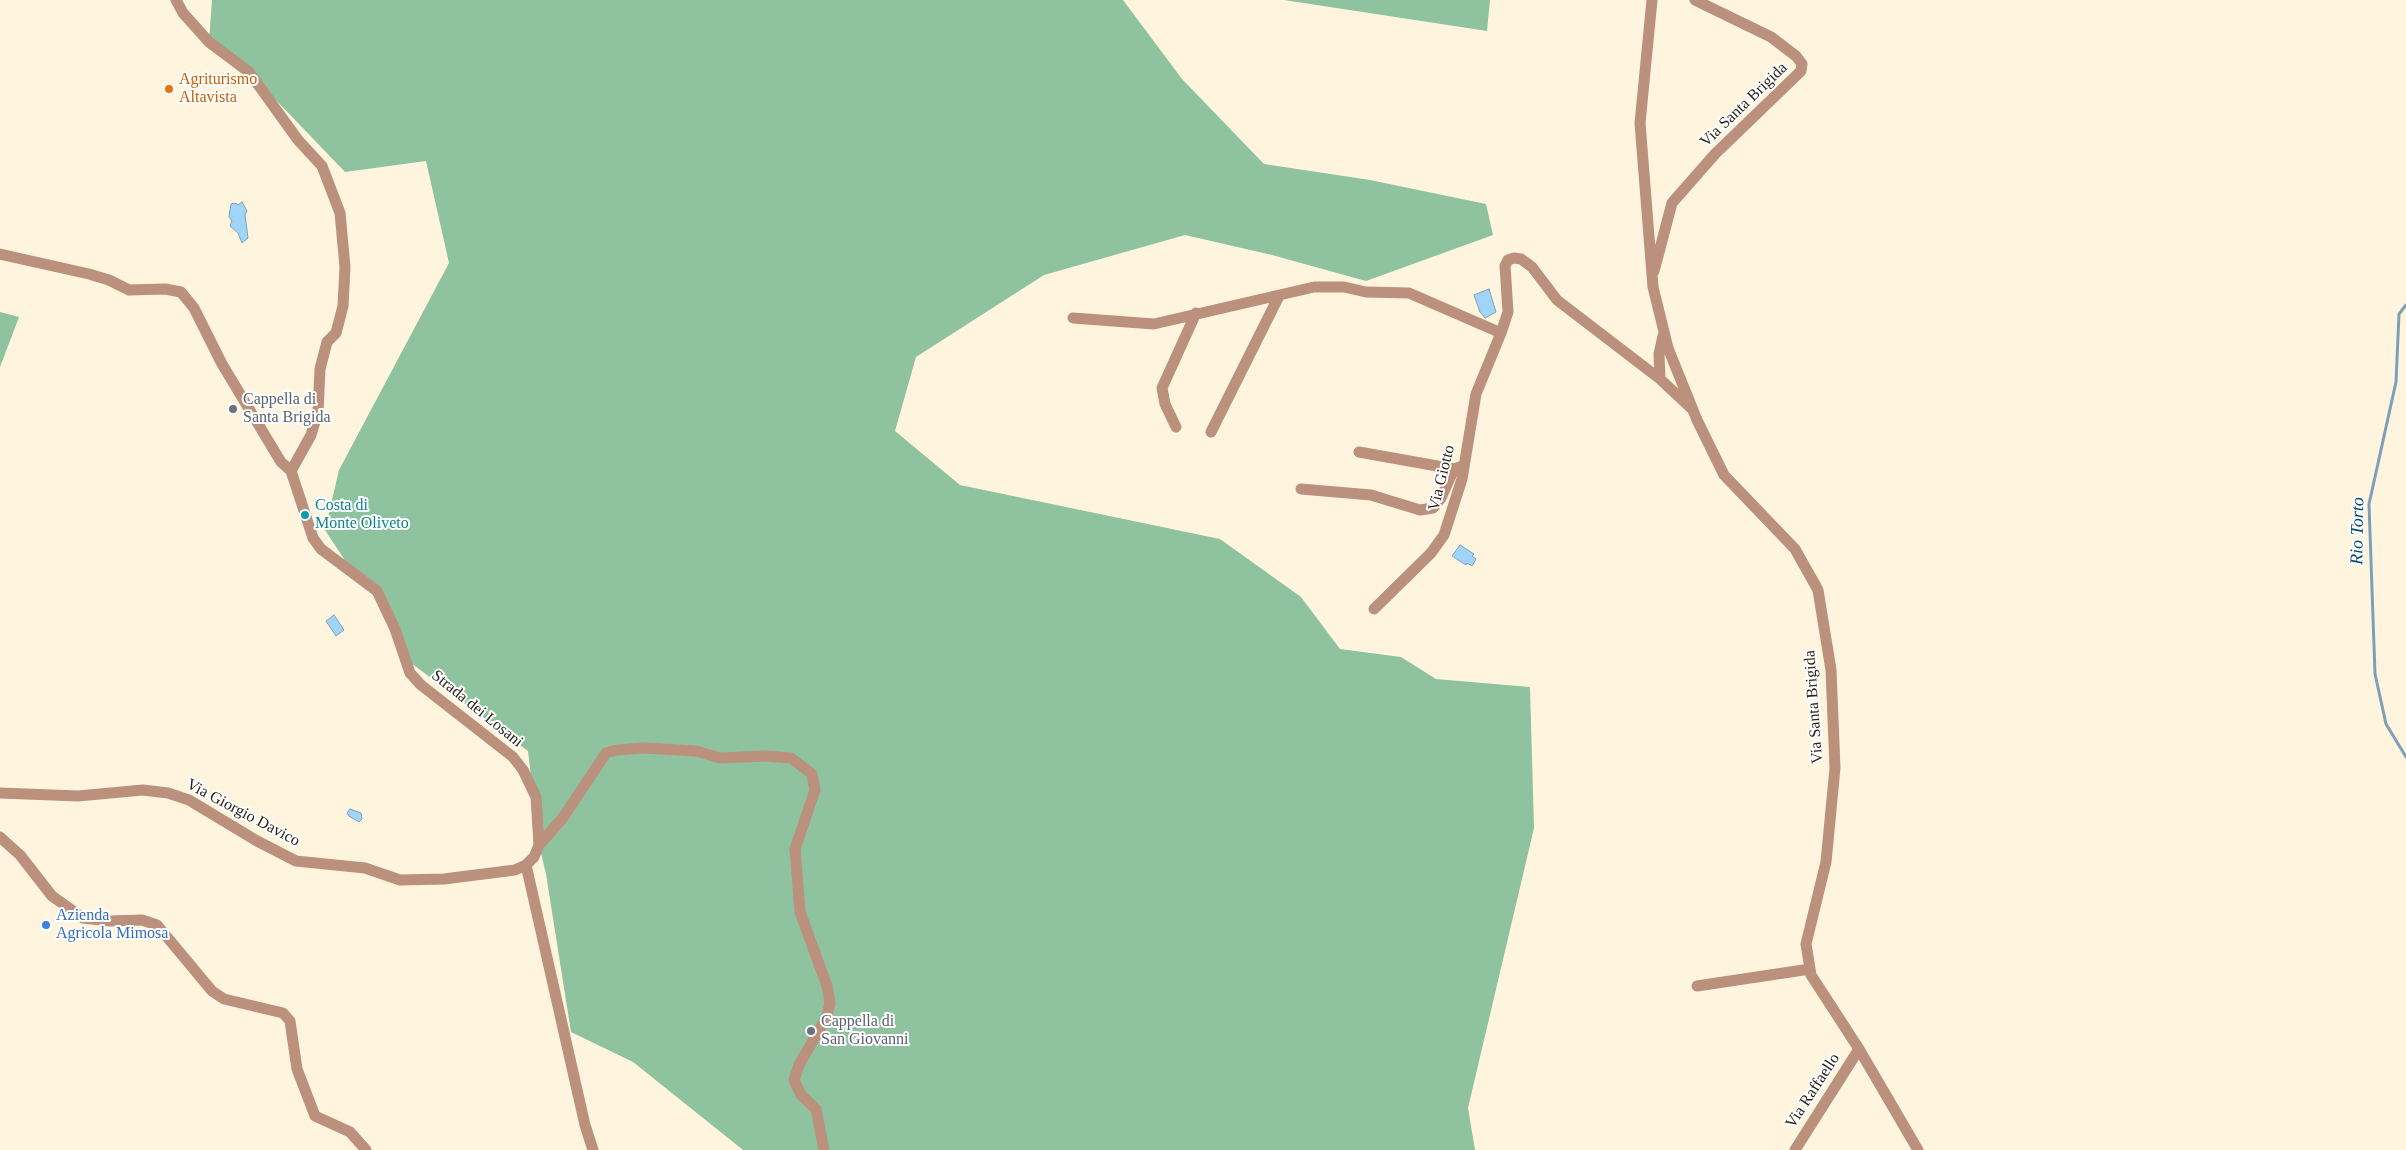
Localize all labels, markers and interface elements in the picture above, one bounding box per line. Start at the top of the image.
street label: Via Santa Brigida [1696,59,1792,151]
place label: Agriturismo Altavista [179,70,257,108]
marker: Agriturismo Altavista [163,83,175,95]
place label: Cappella di Santa Brigida [243,390,331,428]
marker: Cappella di Santa Brigida [227,403,239,415]
street label: Via Giotto [1425,443,1459,513]
place label: Costa di Monte Oliveto [315,496,409,534]
water label: Rio Torto [2347,497,2369,565]
marker: Costa di Monte Oliveto [299,509,311,521]
street label: Via Santa Brigida [1800,650,1828,764]
street label: Strada dei Losani [427,666,527,752]
street label: Via Giorgio Davico [183,775,303,851]
place label: Azienda Agricola Mimosa [56,906,168,944]
marker: Azienda Agricola Mimosa [40,919,52,931]
place label: Cappella di San Giovanni [821,1012,909,1050]
marker: Cappella di San Giovanni [805,1025,817,1037]
street label: Via Raffaello [1782,1050,1844,1132]

